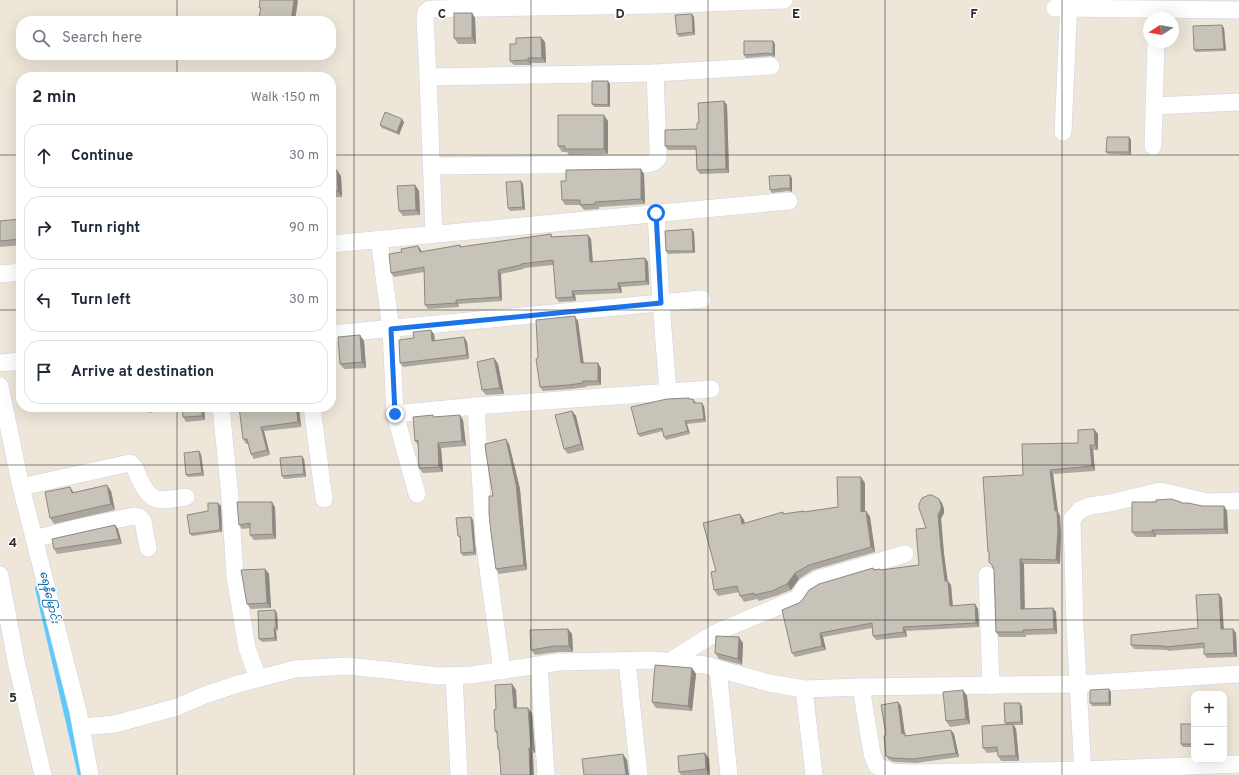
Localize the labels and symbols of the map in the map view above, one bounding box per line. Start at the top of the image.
text: C [438,7,446,23]
text: D [615,7,625,23]
text: E [792,7,800,23]
text: F [970,7,978,23]
north arrow [1143,12,1179,48]
route start [647,204,665,222]
route end [386,405,404,423]
text: 4 [9,536,17,552]
water label: ရေနီမြောင်း [34,569,64,626]
text: 5 [9,691,17,707]

